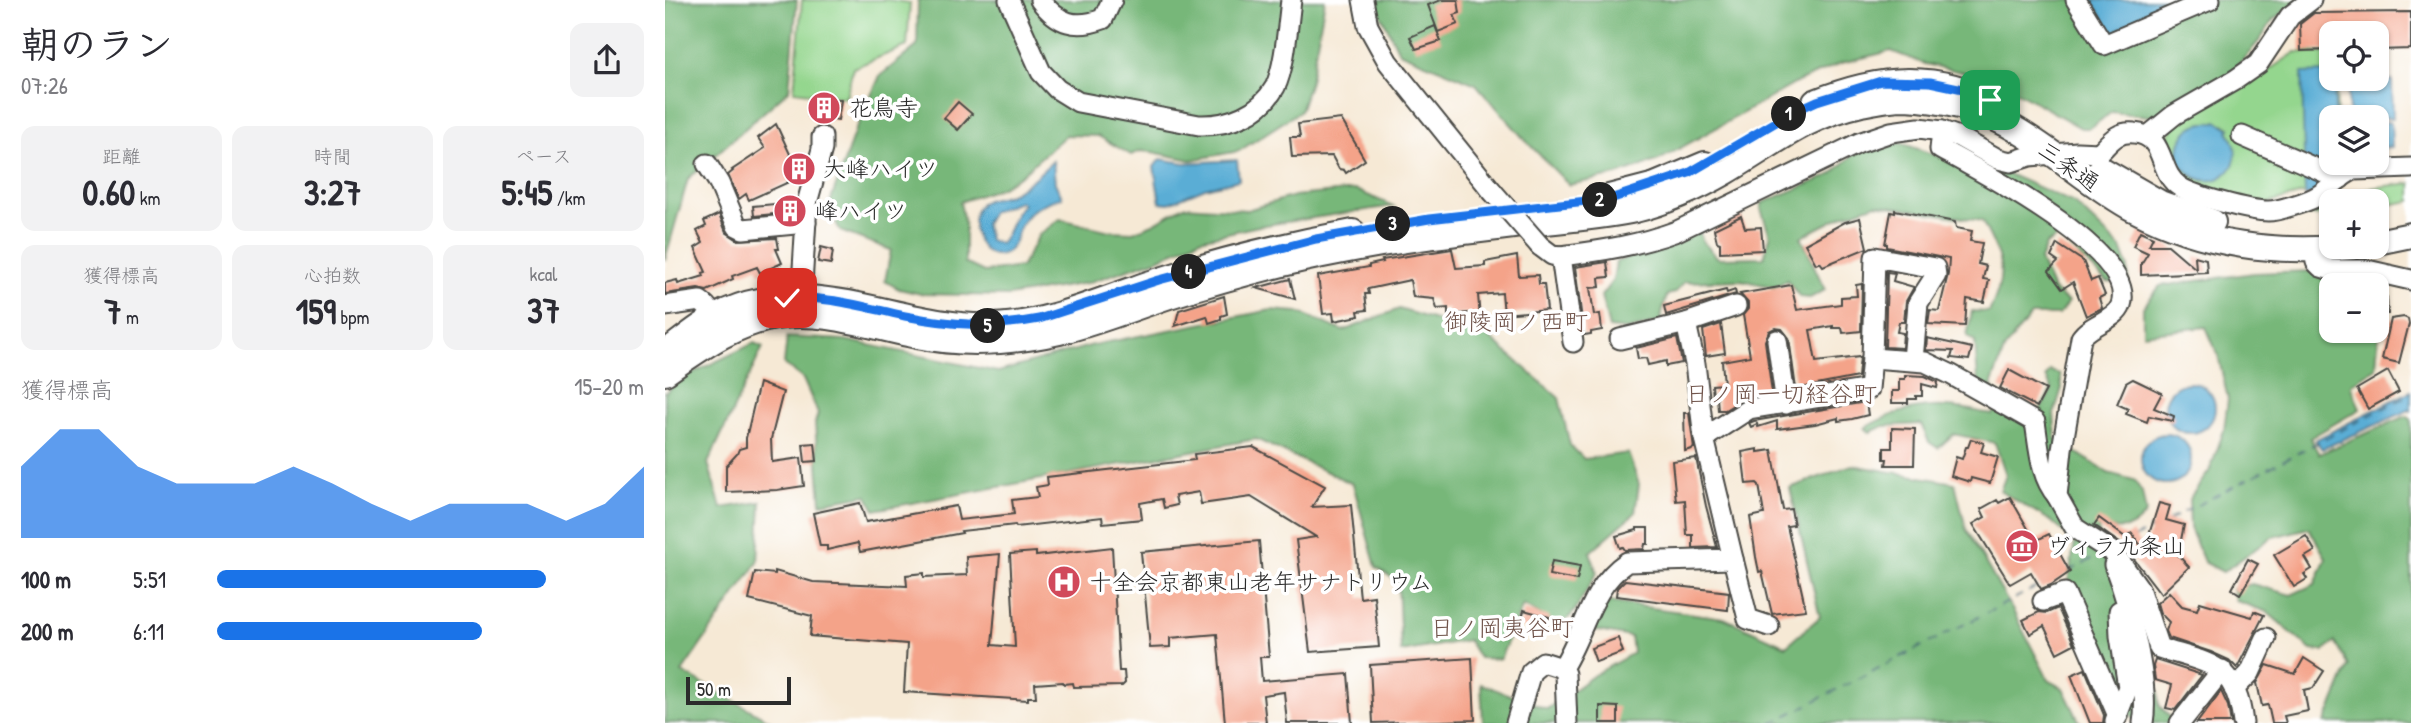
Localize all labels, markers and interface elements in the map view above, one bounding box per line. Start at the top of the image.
text: 朝のラン [21,18,173,70]
map controls [2319,21,2389,343]
button: locate [2319,21,2389,91]
button: share [570,23,644,97]
text: 07:26 [21,70,68,101]
pin [1960,70,2020,130]
icon: arrive [1971,81,2009,119]
building icon: 花鳥寺 [805,89,843,127]
place label: 花鳥寺 [849,92,918,123]
pin: 1 [1771,96,1807,132]
text: 1 [1785,100,1792,126]
button: layers [2319,105,2389,175]
street label: 三条通 [2032,133,2106,198]
text: 距離 [102,143,141,169]
text: 時間 [313,143,352,169]
text: ペース [516,143,571,169]
building icon: 大峰ハイツ [780,150,818,188]
place label: 大峰ハイツ [823,153,938,184]
text: 0.60 [82,169,135,216]
text: 3:27 [304,169,361,216]
text: 5:45 [501,169,552,216]
pin: 2 [1583,182,1618,218]
text: km [135,185,161,211]
text: /km [552,185,586,211]
text: 2 [1595,186,1604,212]
button: + [2319,189,2389,259]
building icon: 峰ハイツ [771,192,809,230]
place label: 峰ハイツ [815,195,907,226]
pin: 3 [1375,206,1411,242]
text: 3 [1388,210,1397,236]
pin: 4 [1171,254,1207,290]
text: 4 [1185,258,1192,284]
text: kcal [530,261,557,287]
text: 獲得標高 [83,262,160,288]
text: 心拍数 [304,262,361,288]
pin [757,268,817,328]
button: − [2319,273,2389,343]
icon: check [768,279,806,317]
text: 37 [527,287,560,334]
text: 7 [104,288,122,335]
text: 159 [296,288,336,335]
text: m [122,304,139,330]
text: bpm [336,304,369,330]
district label: 御陵岡ノ西町 [1444,305,1588,337]
pin: 5 [971,308,1005,344]
text: 5 [983,312,992,338]
text: 15–20 m [574,371,644,402]
text: 獲得標高 [21,374,113,405]
district label: 日ノ岡一切経谷町 [1685,377,1877,409]
museum icon: ヴィラ九条山 [2003,527,2041,565]
place label: ヴィラ九条山 [2047,530,2185,561]
hospital icon: 十全会京都東山老年サナトリウム [1045,563,1083,601]
text: 100 m [21,564,71,595]
text: 5:51 [133,564,166,595]
place label: 十全会京都東山老年サナトリウム [1089,566,1433,597]
district label: 日ノ岡夷谷町 [1430,611,1574,643]
text: 200 m [21,616,73,647]
text: 6:11 [133,616,164,647]
scale bar [686,674,791,706]
text: 50 m [697,676,731,702]

